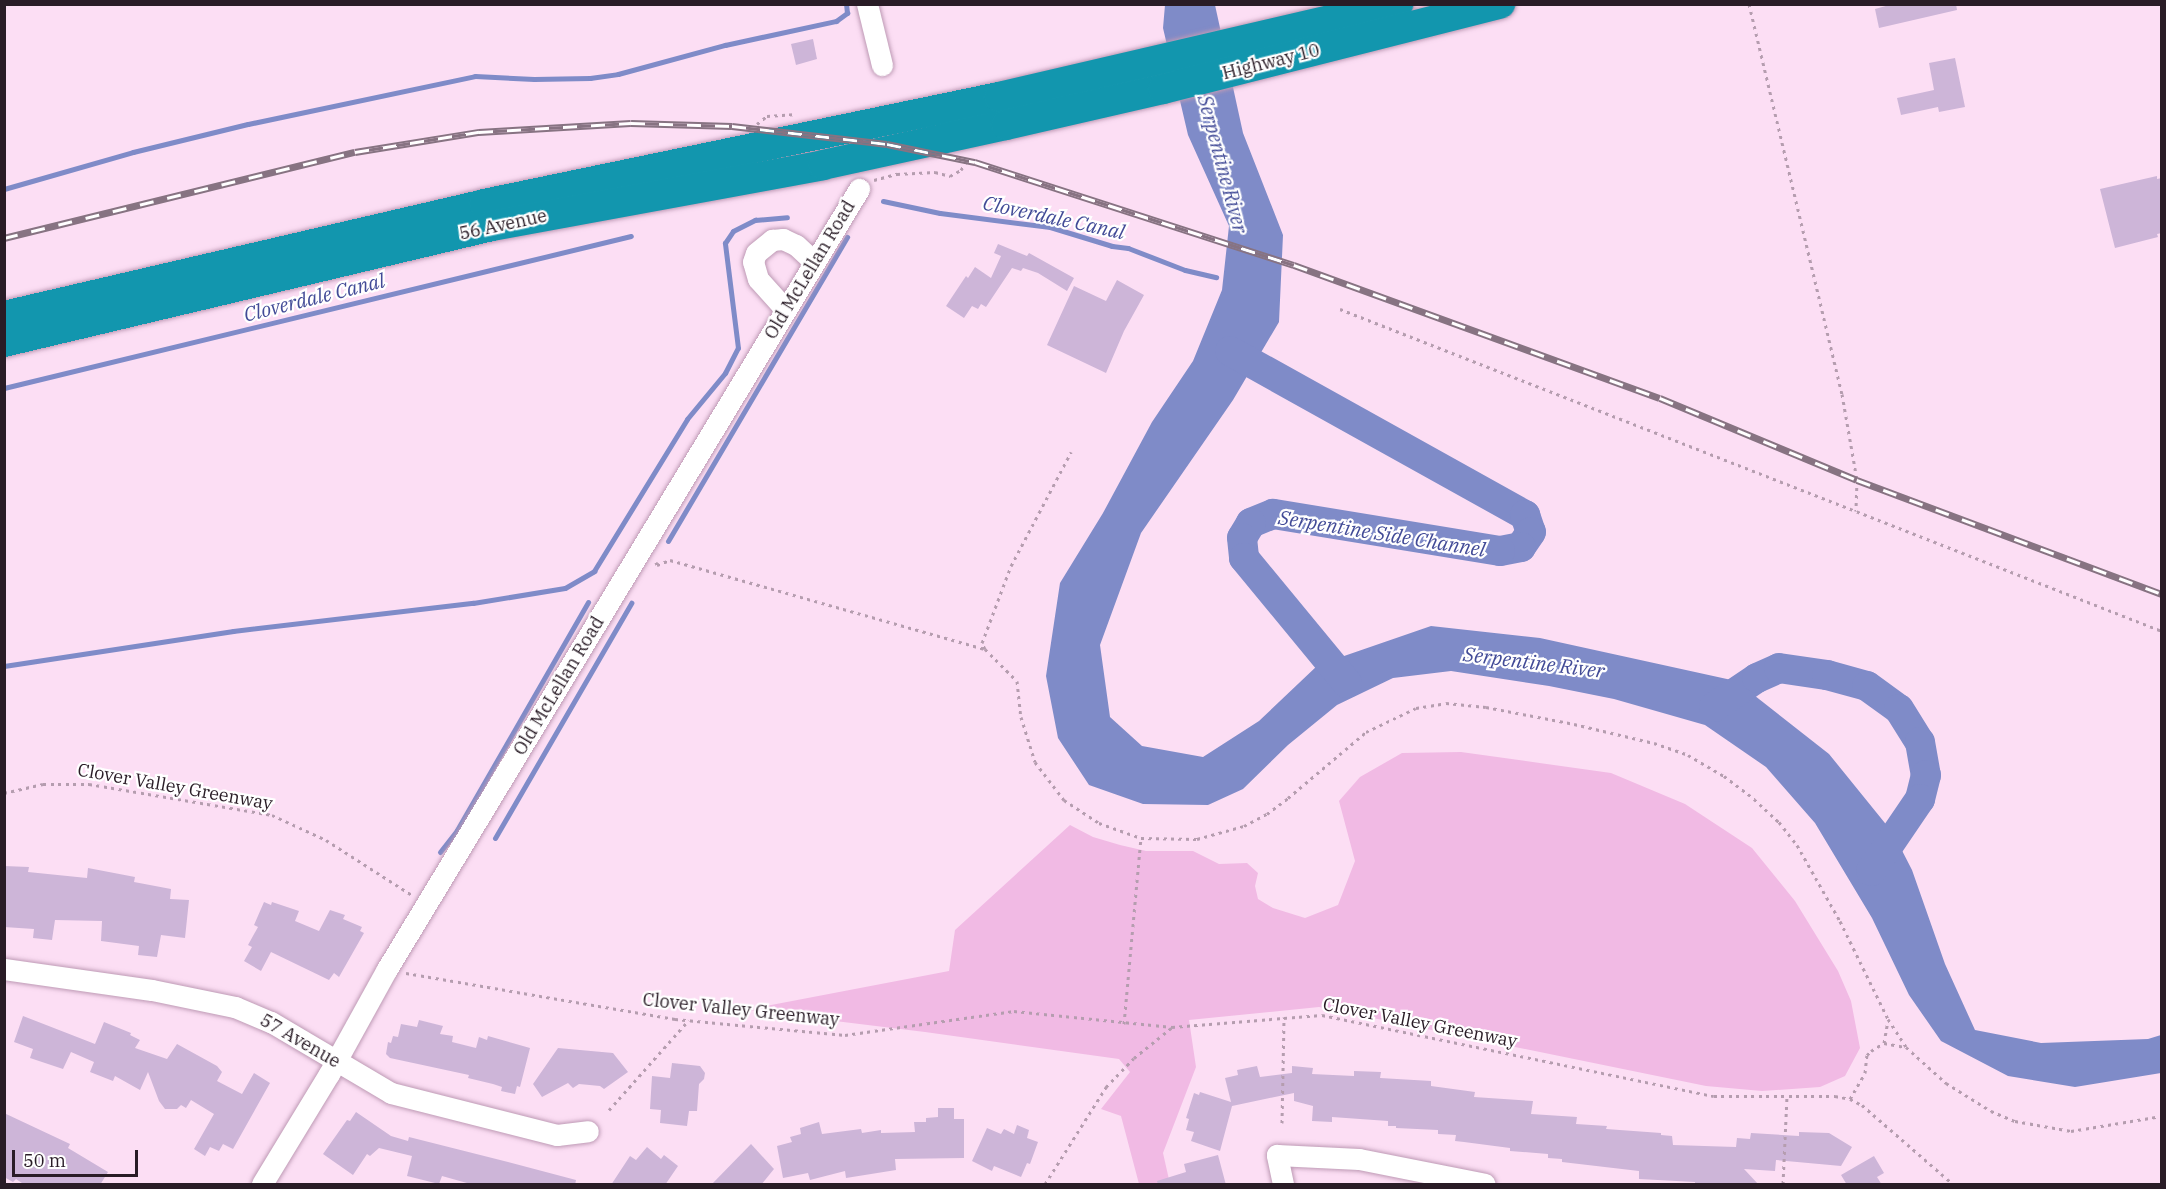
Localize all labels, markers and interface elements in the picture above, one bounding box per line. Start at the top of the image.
street label: Highway 10 [1220,39,1322,85]
water label: Serpentine River [1193,92,1253,236]
water label: Cloverdale Canal [981,190,1127,244]
street label: Old McLellan Road [760,197,860,343]
street label: 56 Avenue [457,205,549,245]
water label: Cloverdale Canal [241,268,387,326]
water label: Serpentine Side Channel [1277,505,1487,561]
street label: Old McLellan Road [509,613,609,759]
water label: Serpentine River [1462,641,1606,683]
street label: Clover Valley Greenway [76,759,274,815]
street label: Clover Valley Greenway [642,989,840,1031]
street label: Clover Valley Greenway [1321,994,1519,1052]
street label: 57 Avenue [256,1009,344,1073]
scale bar [15,1138,141,1176]
text: 50 m [23,1149,66,1172]

